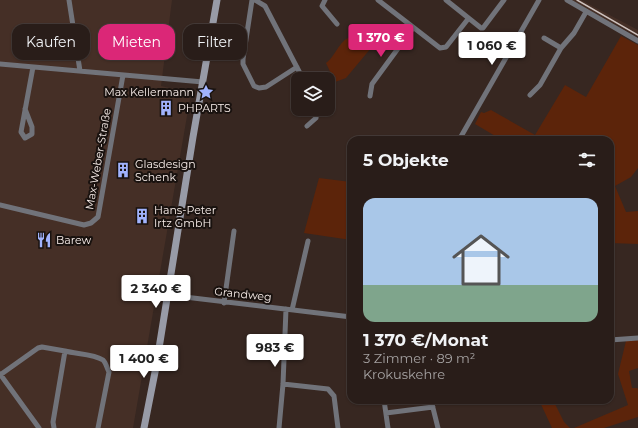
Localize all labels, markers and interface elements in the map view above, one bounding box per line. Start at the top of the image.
chip: Kaufen [12,24,90,60]
chip: Mieten [98,24,175,60]
chip: Filter [183,24,247,60]
pin: 1 370 € [344,24,418,58]
text: 1 370 € [357,29,405,45]
pin: 1 060 € [455,32,529,66]
text: 1 060 € [468,37,516,53]
map controls [291,72,335,116]
button: layers [291,72,335,116]
place icon: Max Kellermann [197,83,215,101]
place label: Max Kellermann [104,85,194,99]
building icon: PHPARTS [157,99,175,117]
place label: PHPARTS [178,101,231,115]
street label: Max-Weber-Straße [82,107,114,211]
icon: filters [576,149,598,171]
text: 5 Objekte [363,150,449,170]
place label: Glasdesign Schenk [135,157,196,184]
building icon: Glasdesign Schenk [114,161,132,179]
place label: Hans-Peter Irtz GmbH [154,203,216,230]
building icon: Hans-Peter Irtz GmbH [133,207,151,225]
icon: home [445,224,517,296]
restaurant icon: Barew [35,231,53,249]
place label: Barew [56,233,92,247]
pin: 2 340 € [119,275,193,309]
text: 2 340 € [130,280,182,296]
street label: Grandweg [214,284,272,304]
text: 1 370 €/Monat [363,330,488,350]
pin: 983 € [247,334,303,368]
text: 983 € [256,339,294,355]
pin: 1 400 € [107,345,181,379]
text: 1 400 € [119,350,169,366]
text: 3 Zimmer · 89 m² [363,350,475,366]
text: Krokuskehre [363,366,445,382]

